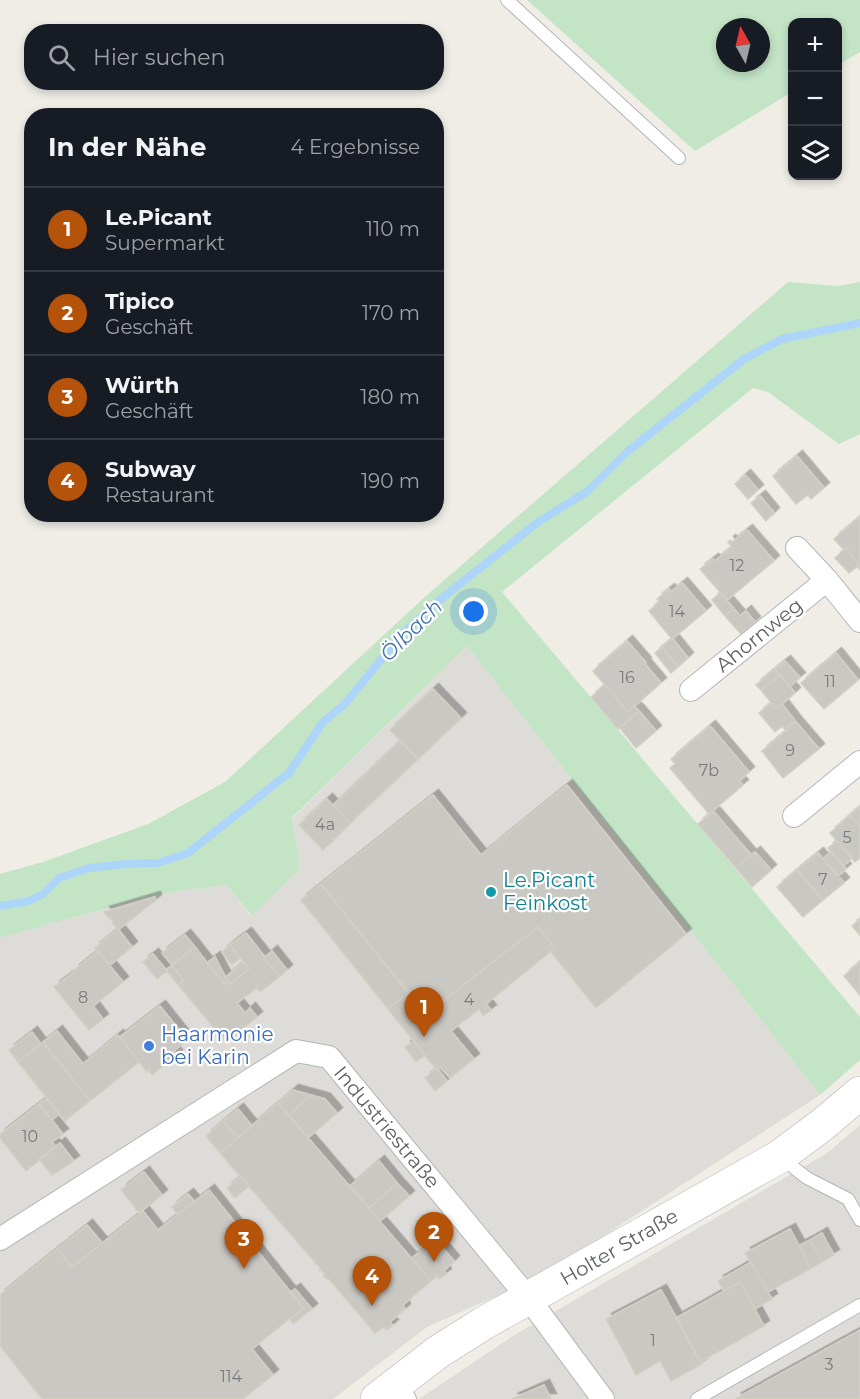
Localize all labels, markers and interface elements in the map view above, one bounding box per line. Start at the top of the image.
north arrow [716,18,770,72]
map controls [788,18,842,180]
button: + [788,18,842,72]
search box [24,24,444,90]
icon: search [45,41,78,74]
text: Hier suchen [93,44,225,71]
button: − [788,72,842,126]
button: layers [788,126,842,180]
text: In der Nähe [48,131,206,163]
text: 4 Ergebnisse [291,135,420,159]
text: Le.Picant [105,204,212,231]
text: 1 [64,217,71,241]
text: 110 m [366,217,420,241]
text: Supermarkt [105,231,225,255]
text: Tipico [105,288,174,315]
text: 2 [62,301,73,325]
text: 170 m [362,301,420,325]
text: Geschäft [105,315,194,339]
text: Würth [105,372,180,399]
text: 3 [62,385,73,409]
text: 180 m [360,385,420,409]
text: Geschäft [105,399,194,423]
text: Subway [105,456,196,483]
text: 4 [61,469,74,493]
text: 190 m [361,469,420,493]
text: Restaurant [105,483,215,507]
house number: 12 [730,556,744,575]
street label: Ahornweg [711,593,807,677]
water label: Ölbach [375,594,447,666]
your location [459,597,488,626]
house number: 14 [669,602,686,621]
house number: 16 [619,668,635,687]
house number: 11 [824,672,836,691]
house number: 9 [785,741,795,760]
house number: 7b [699,761,719,780]
house number: 4a [315,815,335,834]
house number: 5 [842,828,852,847]
place label: Le.Picant Feinkost [503,868,595,915]
house number: 7 [818,870,828,889]
marker: Le.Picant Feinkost [484,885,498,899]
house number: 8 [78,988,88,1007]
pin: 1 [404,988,444,1037]
house number: 4 [464,990,475,1009]
place label: Haarmonie bei Karin [161,1022,273,1069]
marker: Haarmonie bei Karin [142,1039,156,1053]
street label: Industriestraße [329,1061,445,1193]
house number: 10 [22,1127,38,1146]
street label: Holter Straße [556,1204,682,1290]
pin: 2 [414,1212,454,1262]
pin: 3 [224,1220,264,1269]
pin: 4 [352,1256,392,1306]
house number: 1 [650,1331,656,1350]
house number: 3 [824,1355,834,1374]
house number: 114 [220,1367,242,1386]

